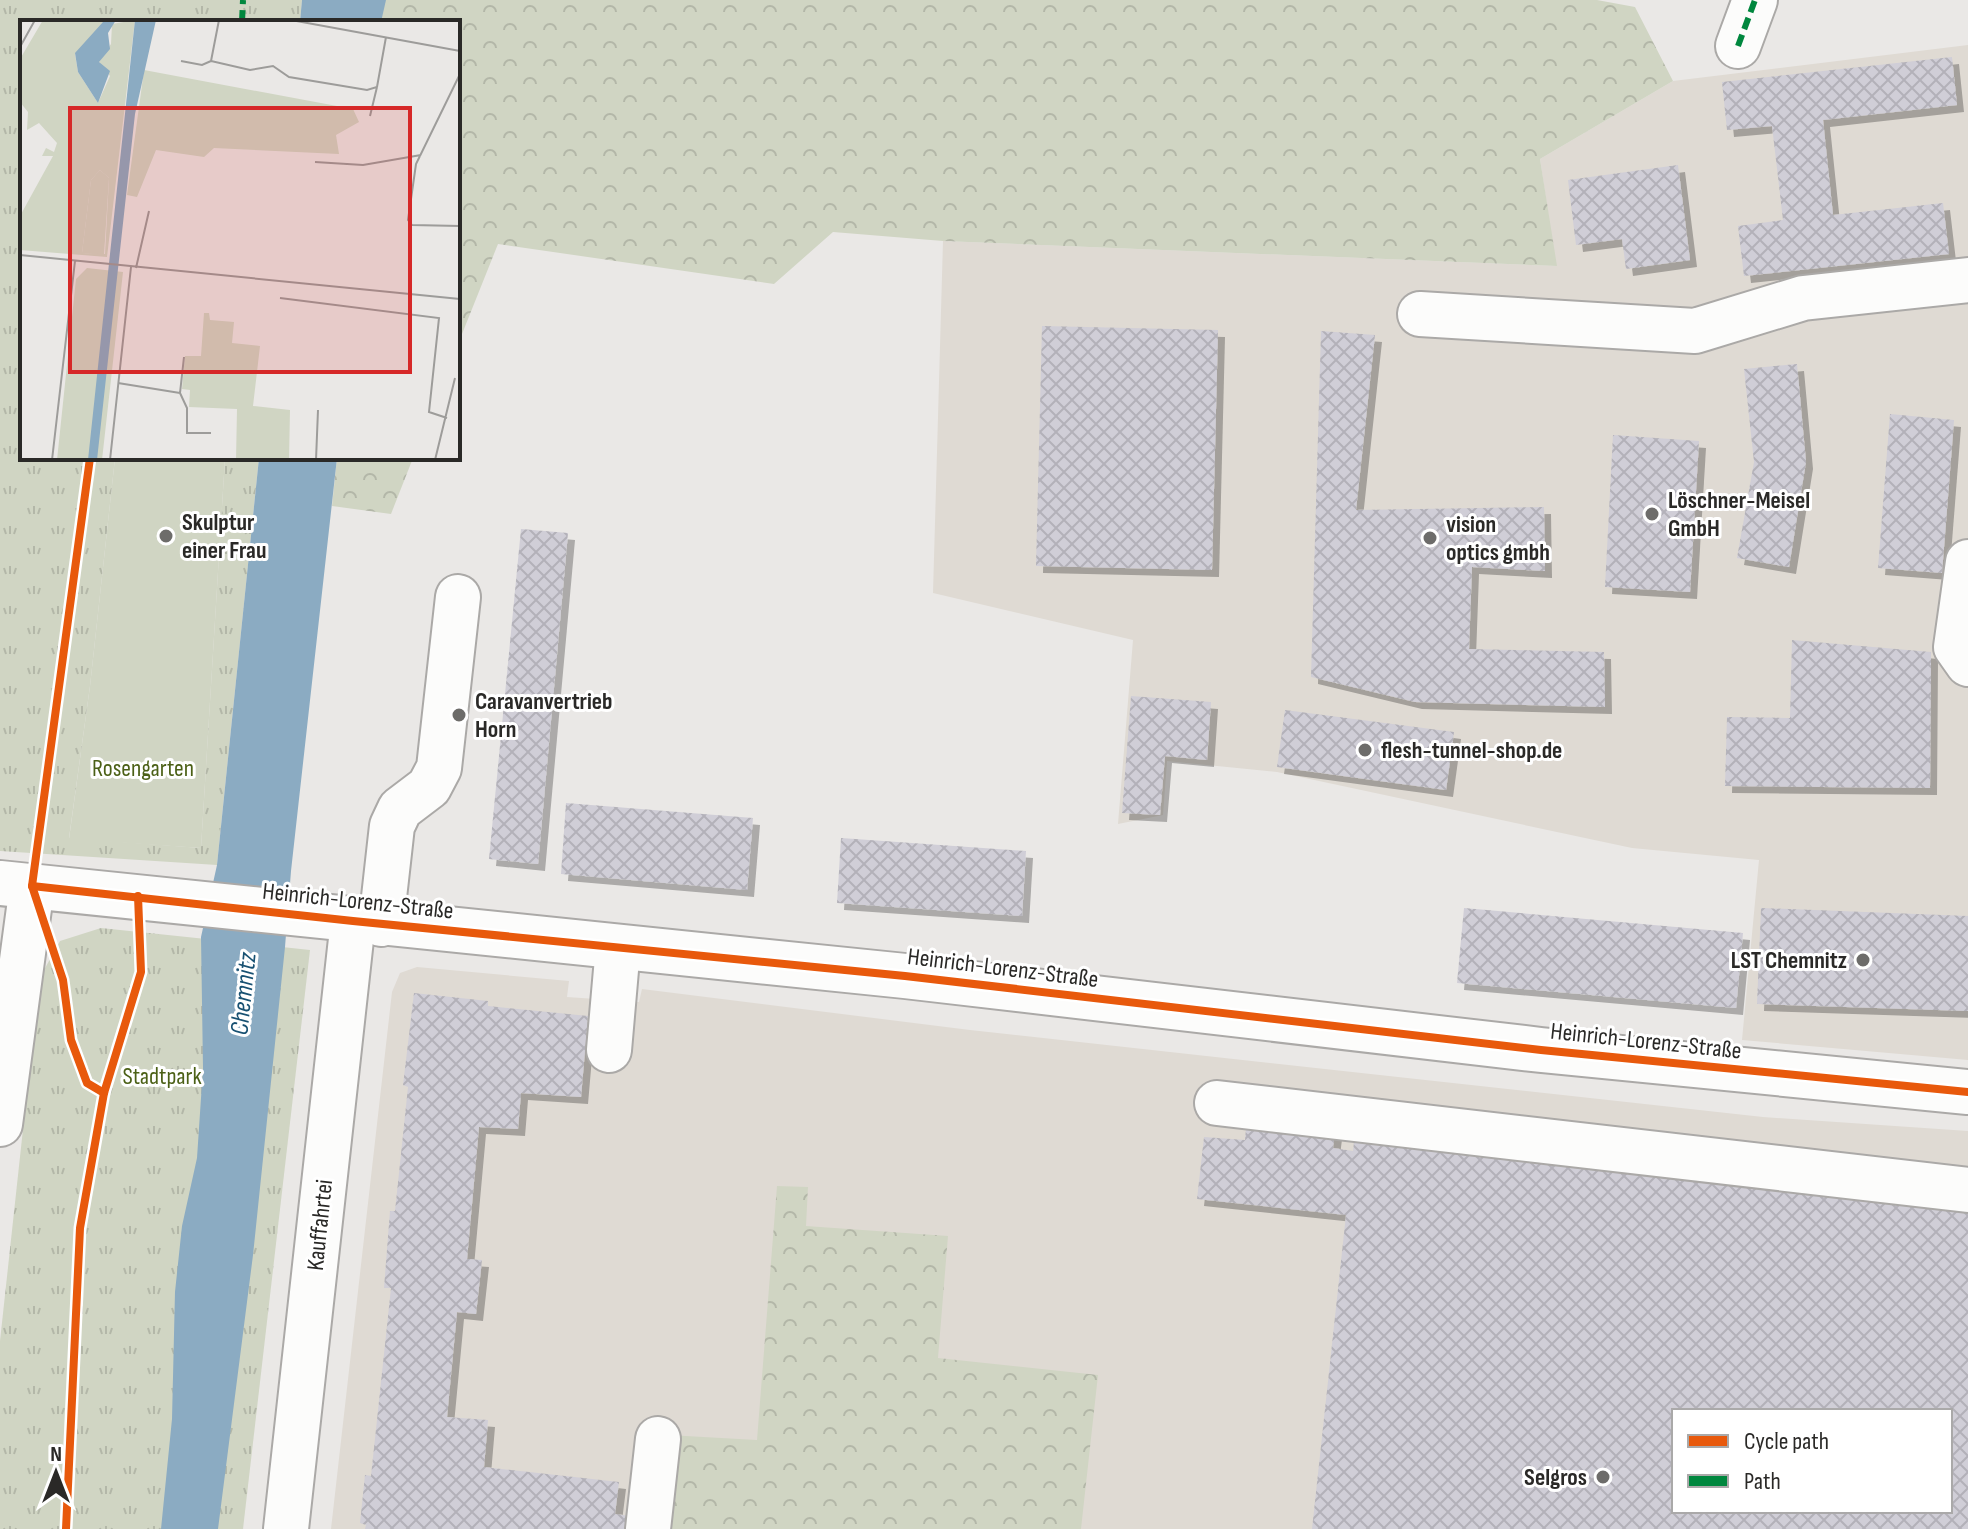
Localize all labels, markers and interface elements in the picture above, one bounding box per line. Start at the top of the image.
inset map [20,20,460,460]
place label: Löschner-Meisel GmbH [1668,486,1810,543]
marker: Löschner-Meisel GmbH [1643,505,1661,523]
place label: Skulptur einer Frau [182,508,266,565]
place label: vision optics gmbh [1446,510,1550,567]
marker: Skulptur einer Frau [157,527,175,545]
marker: vision optics gmbh [1421,529,1439,547]
place label: Caravanvertrieb Horn [475,687,613,744]
marker: Caravanvertrieb Horn [450,706,468,724]
place label: flesh-tunnel-shop.de [1381,736,1562,765]
marker: flesh-tunnel-shop.de [1356,741,1374,759]
park label: Rosengarten [92,754,194,783]
street label: Heinrich-Lorenz-Straße [261,877,455,925]
street label: Heinrich-Lorenz-Straße [906,942,1100,994]
place label: LST Chemnitz [1731,946,1847,975]
water label: Chemnitz [224,951,264,1037]
marker: LST Chemnitz [1854,951,1872,969]
street label: Heinrich-Lorenz-Straße [1549,1017,1743,1065]
park label: Stadtpark [122,1062,202,1091]
street label: Kauffahrtei [301,1178,339,1272]
legend [1672,1409,1952,1513]
text: Cycle path [1744,1427,1829,1456]
north arrow [16,1433,96,1513]
text: N [50,1441,62,1468]
place label: Selgros [1524,1463,1587,1492]
text: Path [1744,1467,1781,1496]
marker: Selgros [1594,1468,1612,1486]

